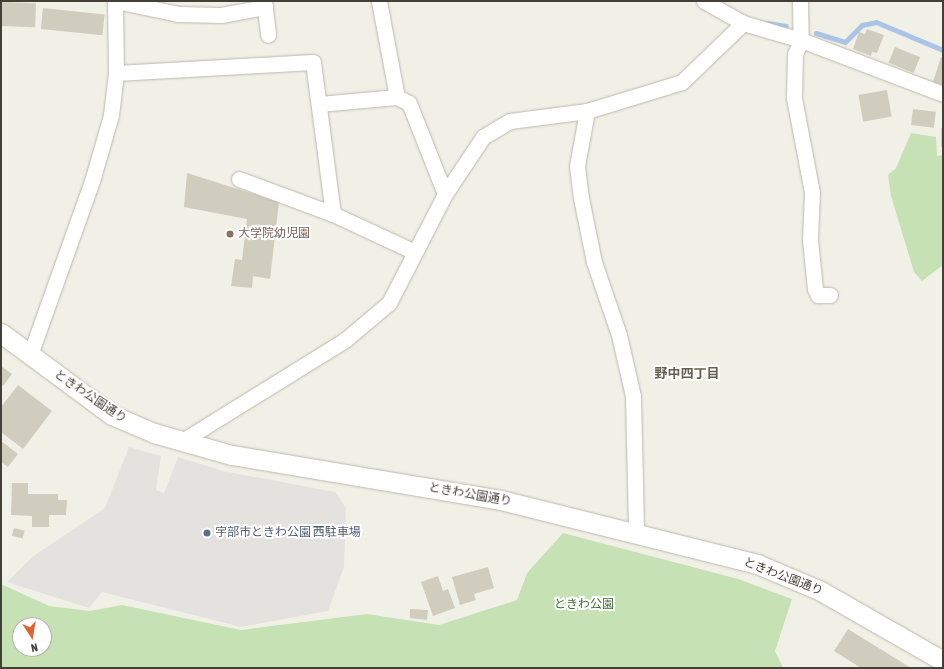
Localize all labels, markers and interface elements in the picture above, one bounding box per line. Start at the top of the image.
place label: 大学院幼児園 [238,227,310,241]
marker: 大学院幼児園 [225,229,235,239]
district label: 野中四丁目 [655,366,719,382]
street label: ときわ公園通り [51,368,129,426]
street label: ときわ公園通り [427,481,513,509]
place label: 宇部市ときわ公園 西駐車場 [215,526,361,540]
marker: 宇部市ときわ公園 西駐車場 [202,528,212,538]
street label: ときわ公園通り [741,555,825,599]
park label: ときわ公園 [554,598,614,612]
north arrow [12,617,52,657]
text: N [30,641,39,654]

